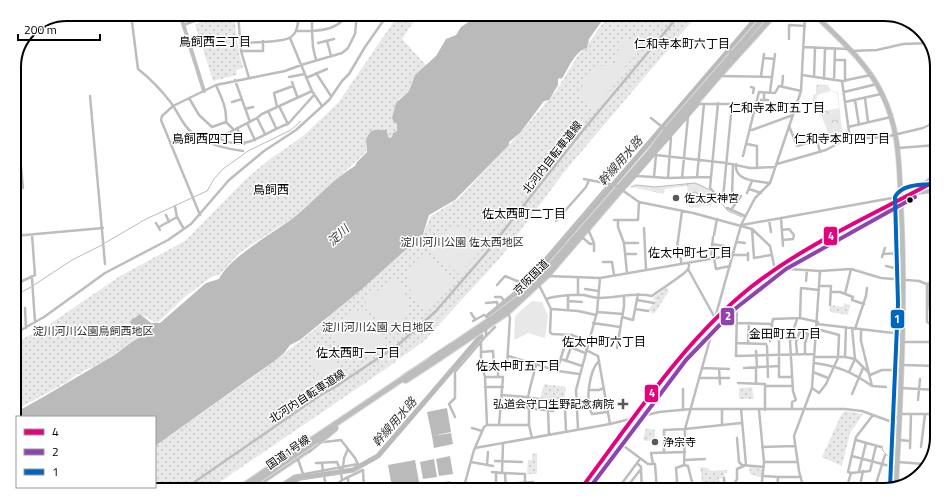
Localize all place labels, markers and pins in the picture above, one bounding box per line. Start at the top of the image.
place label: 佐太天神宮 [684,190,739,206]
marker: 佐太天神宮 [671,193,681,203]
unlabelled marker [905,195,915,205]
place label: 弘道会守口生野記念病院 [493,396,614,412]
marker: 弘道会守口生野記念病院 [617,398,629,410]
place label: 浄宗寺 [663,434,696,450]
marker: 浄宗寺 [650,437,660,447]

